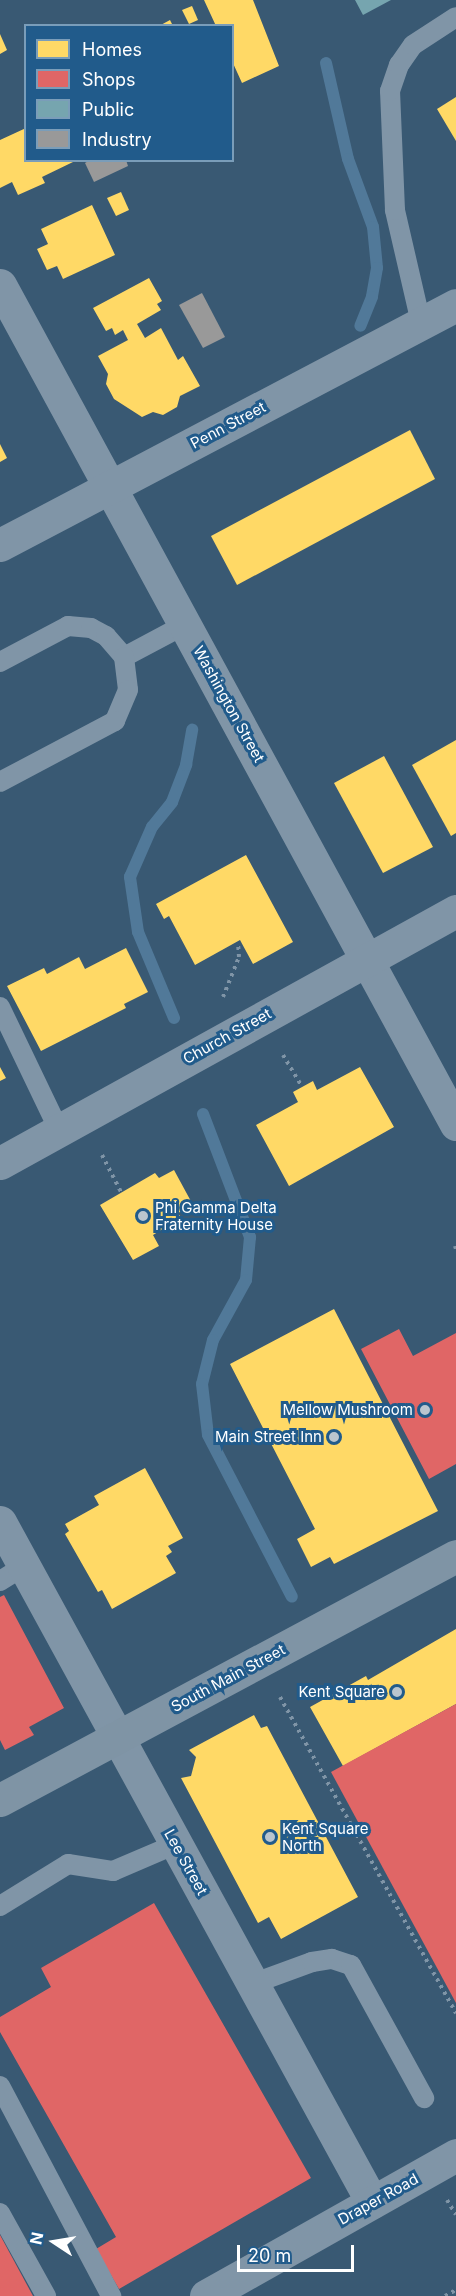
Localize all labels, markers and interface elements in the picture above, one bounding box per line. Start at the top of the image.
legend [24,24,234,162]
text: Homes [82,39,142,60]
text: Shops [82,69,136,90]
text: Public [82,99,134,120]
text: Industry [82,129,152,150]
street label: Penn Street [187,398,269,452]
street label: Washington Street [190,643,268,765]
street label: Church Street [180,1004,274,1068]
place label: Phi Gamma Delta Fraternity House [155,1198,277,1233]
marker: Phi Gamma Delta Fraternity House [136,1209,150,1223]
place label: Mellow Mushroom [282,1401,413,1419]
marker: Mellow Mushroom [418,1403,432,1417]
place label: Main Street Inn [215,1428,322,1446]
marker: Main Street Inn [327,1430,341,1444]
street label: South Main Street [168,1640,288,1716]
place label: Kent Square [299,1683,385,1701]
marker: Kent Square [390,1685,404,1699]
place label: Kent Square North [282,1819,368,1854]
street label: Lee Street [161,1826,211,1898]
marker: Kent Square North [263,1830,277,1844]
street label: Draper Road [335,2170,421,2228]
north arrow [24,2212,84,2272]
text: N [25,2230,47,2246]
scale bar [240,2233,357,2271]
text: 20 m [248,2245,291,2266]

